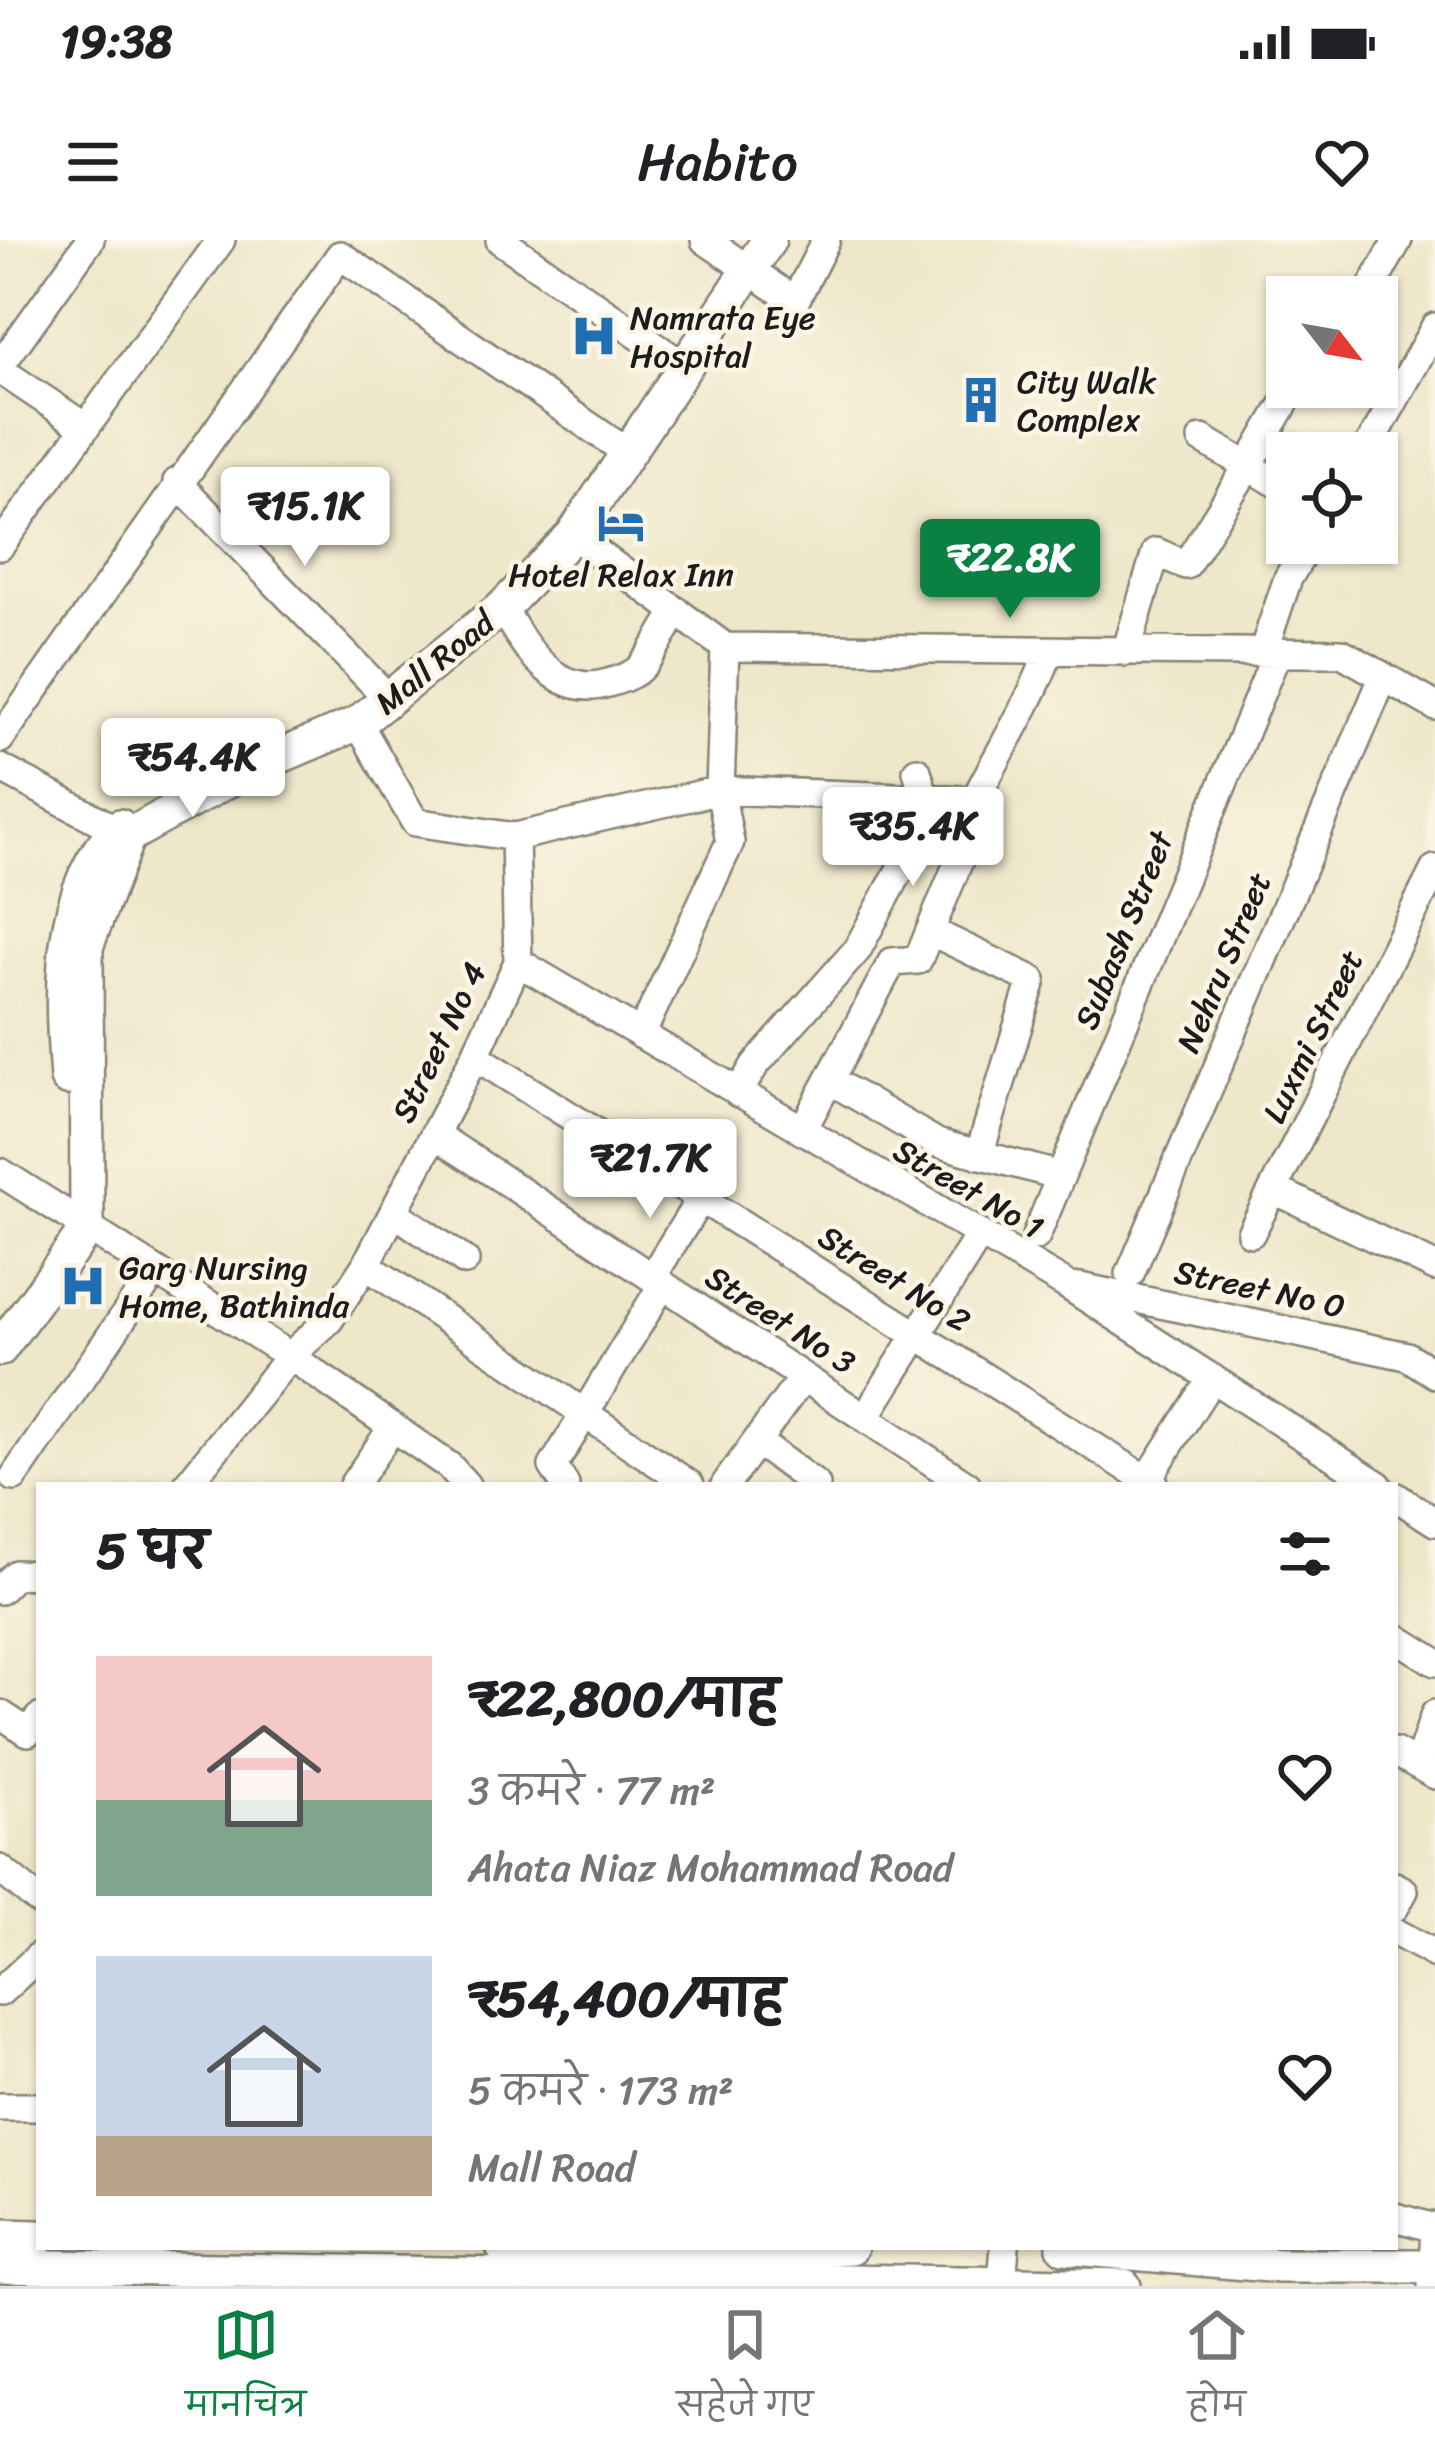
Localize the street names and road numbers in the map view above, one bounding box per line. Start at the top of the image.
street label: Mall Road [361,594,510,730]
street label: Subash Street [1058,821,1191,1039]
street label: Nehru Street [1160,863,1288,1062]
street label: Luxmi Street [1246,939,1380,1133]
street label: Street No 4 [375,952,503,1133]
street label: Street No 1 [882,1122,1055,1256]
street label: Street No 2 [806,1209,982,1349]
street label: Street No 0 [1169,1243,1350,1335]
street label: Street No 3 [693,1249,868,1391]

